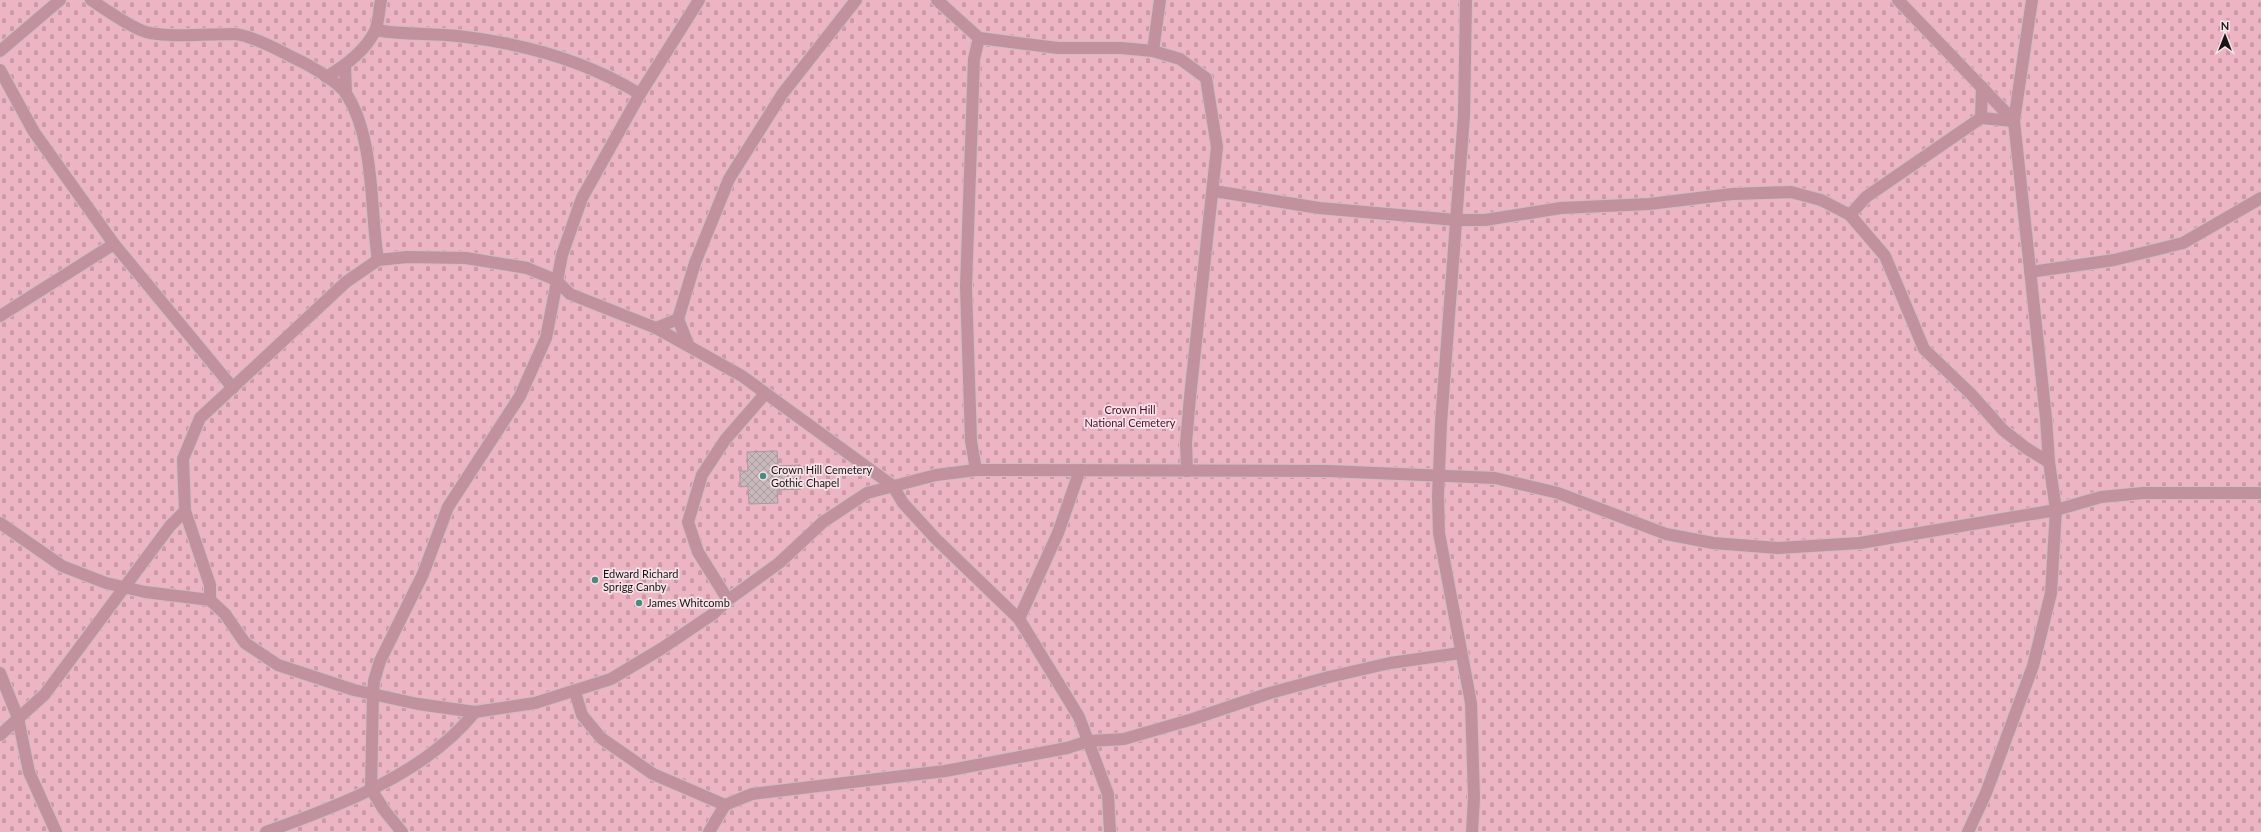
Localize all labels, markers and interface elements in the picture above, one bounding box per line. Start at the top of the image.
north arrow [2205,16,2245,56]
text: N [2221,19,2229,32]
park label: Crown Hill National Cemetery [1085,403,1176,429]
place label: Crown Hill Cemetery Gothic Chapel [771,463,872,489]
marker: Crown Hill Cemetery Gothic Chapel [758,471,768,481]
place label: Edward Richard Sprigg Canby [603,567,678,593]
marker: Edward Richard Sprigg Canby [590,575,600,585]
place label: James Whitcomb [647,596,730,609]
marker: James Whitcomb [634,598,644,608]

